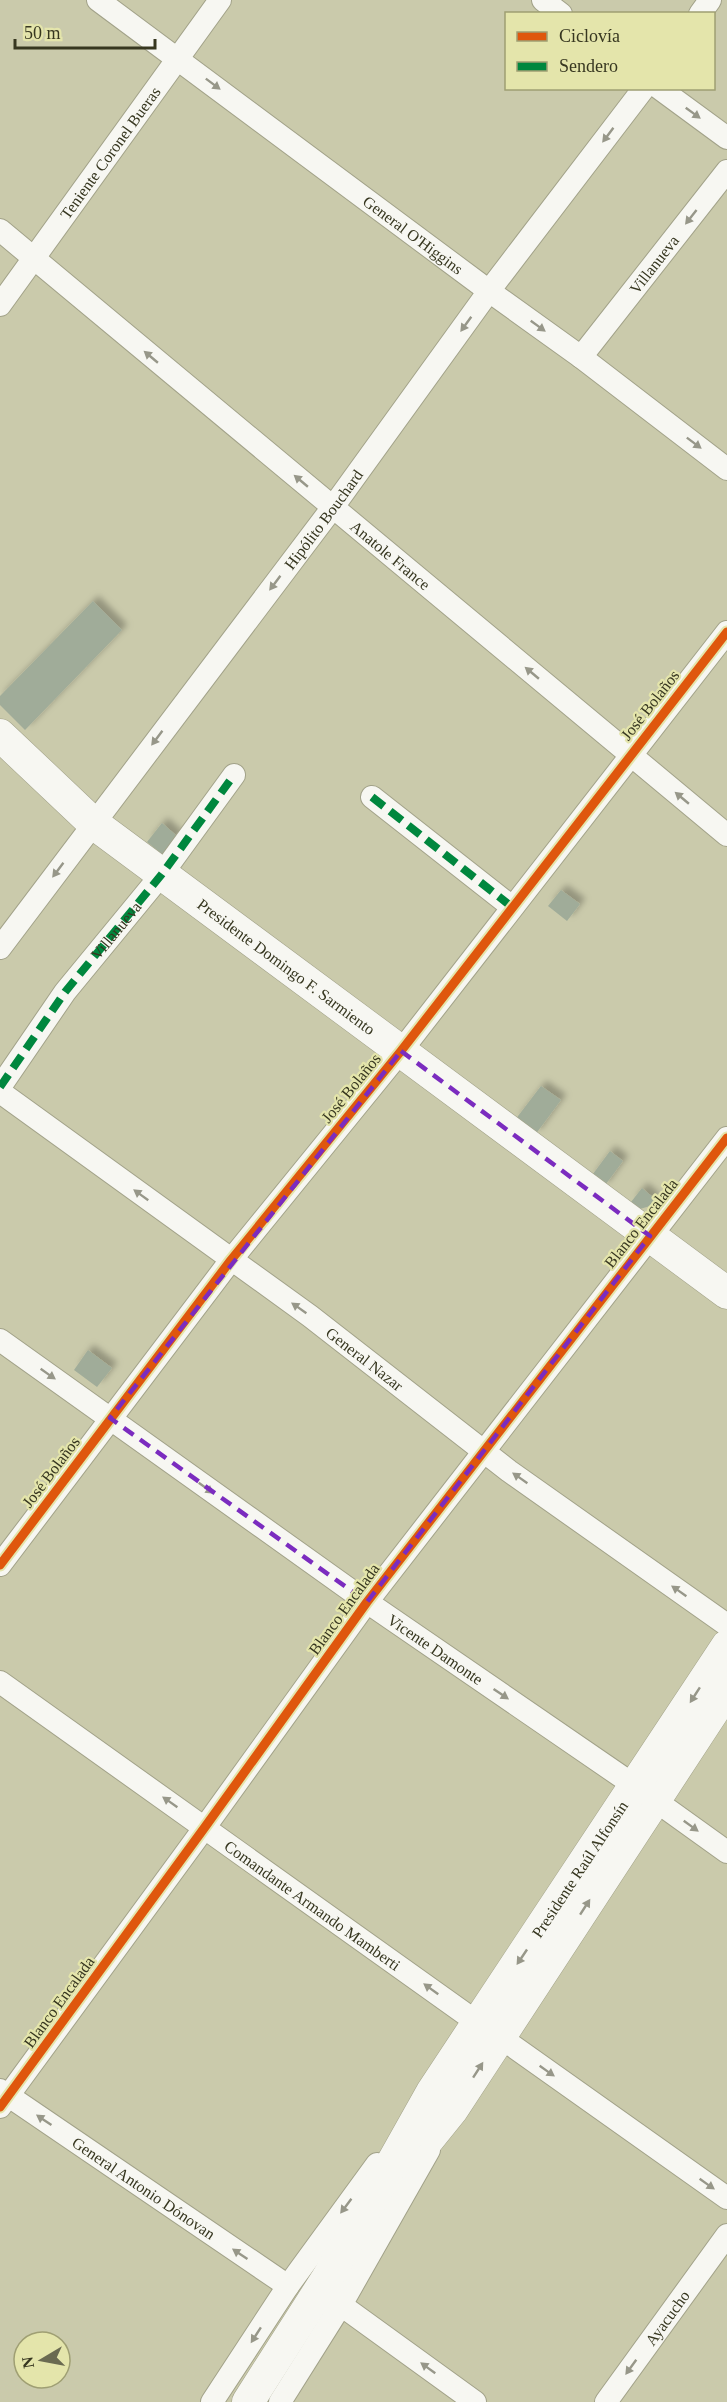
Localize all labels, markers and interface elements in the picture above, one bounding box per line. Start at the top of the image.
scale bar [15,12,154,50]
legend [505,12,715,90]
text: 50 m [24,23,61,43]
text: Ciclovía [559,26,620,46]
text: Sendero [559,56,618,76]
one-way arrow [205,78,221,91]
street label: Teniente Coronel Bueras [57,83,163,222]
one-way arrow [684,107,700,119]
one-way arrow [602,127,615,143]
street label: General O'Higgins [360,192,466,277]
one-way arrow [685,209,697,225]
street label: Villanueva [626,232,682,297]
one-way arrow [460,317,472,332]
one-way arrow [529,320,545,332]
one-way arrow [144,351,159,363]
one-way arrow [686,437,701,449]
street label: Hipólito Bouchard [281,466,366,572]
one-way arrow [294,475,309,488]
street label: Anatole France [347,517,434,593]
one-way arrow [270,575,282,590]
one-way arrow [525,667,540,680]
street label: José Bolaños [617,667,683,743]
one-way arrow [151,730,164,746]
one-way arrow [674,791,690,804]
one-way arrow [52,863,64,878]
street label: Presidente Domingo F. Sarmiento [195,895,379,1038]
street label: Villanueva [87,898,144,962]
street label: José Bolaños [318,1050,384,1126]
street label: Blanco Encalada [601,1175,681,1271]
one-way arrow [133,1189,148,1201]
one-way arrow [291,1303,306,1315]
street label: General Nazar [323,1323,407,1394]
one-way arrow [39,1368,55,1380]
street label: José Bolaños [19,1433,83,1511]
one-way arrow [513,1472,529,1484]
one-way arrow [197,1482,213,1494]
street label: Blanco Encalada [305,1560,383,1658]
one-way arrow [672,1585,688,1597]
street label: Vicente Damonte [385,1610,486,1688]
one-way arrow [690,1687,701,1703]
one-way arrow [493,1688,509,1700]
one-way arrow [162,1796,178,1808]
street label: Presidente Raúl Alfonsín [528,1798,631,1940]
one-way arrow [682,1820,698,1832]
street label: Comandante Armando Mamberti [222,1837,404,1974]
one-way arrow [579,1899,591,1915]
one-way arrow [517,1949,528,1965]
street label: Blanco Encalada [20,1953,98,2051]
one-way arrow [423,1983,439,1995]
one-way arrow [472,2062,483,2078]
one-way arrow [539,2065,555,2077]
one-way arrow [36,2115,52,2126]
street label: General Antonio Dónovan [69,2133,218,2242]
one-way arrow [698,2178,714,2190]
one-way arrow [341,2199,353,2214]
one-way arrow [232,2248,248,2259]
street label: Ayacucho [642,2287,693,2348]
one-way arrow [250,2327,262,2343]
north arrow [12,2330,72,2390]
text: N [18,2355,37,2370]
one-way arrow [625,2359,637,2375]
one-way arrow [421,2362,437,2374]

